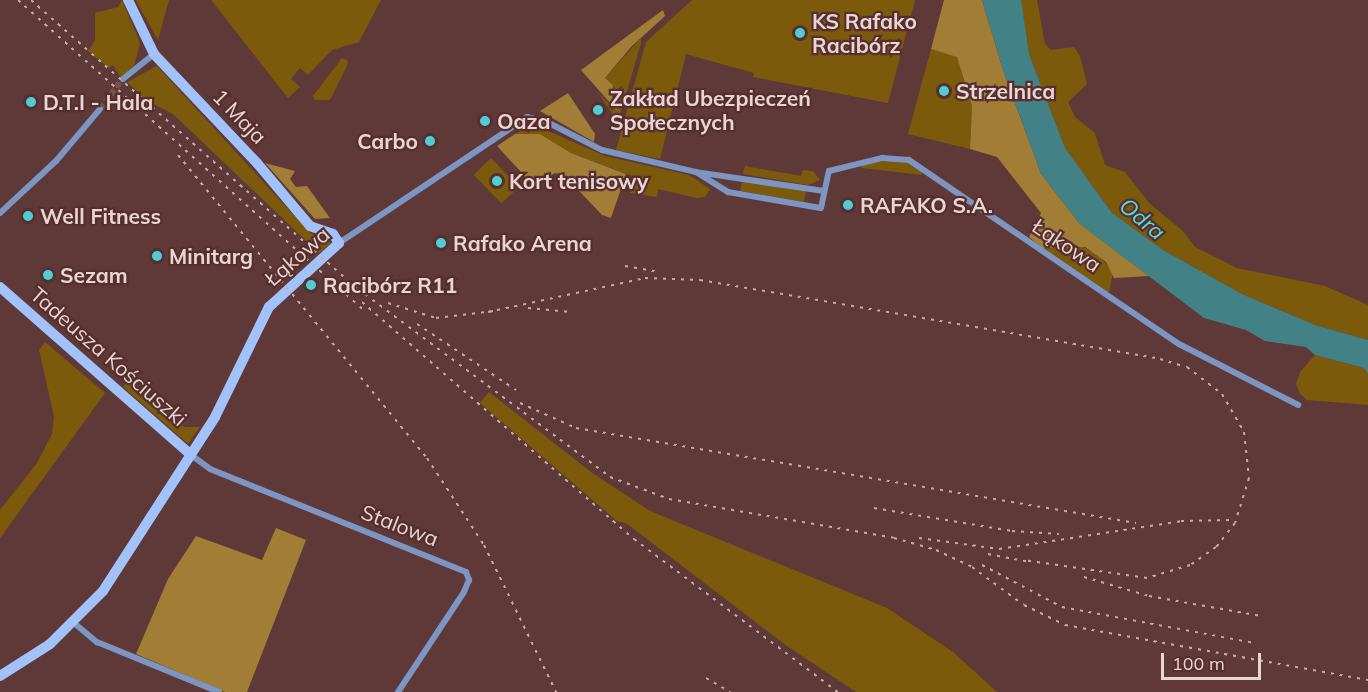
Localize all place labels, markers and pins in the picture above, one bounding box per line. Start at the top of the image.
place label: KS Rafako Racibórz [812,8,917,58]
marker: KS Rafako Racibórz [793,26,807,40]
place label: Strzelnica [956,78,1055,104]
marker: Strzelnica [937,84,951,98]
place label: Zakład Ubezpieczeń Społecznych [610,85,811,135]
place label: D.T.I - Hala [43,89,153,115]
marker: D.T.I - Hala [24,95,38,109]
marker: Zakład Ubezpieczeń Społecznych [591,103,605,117]
place label: Oaza [497,108,551,134]
marker: Oaza [478,114,492,128]
place label: Carbo [357,128,418,154]
marker: Carbo [423,134,437,148]
place label: Kort tenisowy [509,168,648,194]
marker: Kort tenisowy [490,174,504,188]
place label: RAFAKO S.A. [860,192,993,218]
marker: RAFAKO S.A. [841,198,855,212]
place label: Well Fitness [40,203,161,229]
marker: Well Fitness [21,209,35,223]
place label: Rafako Arena [453,230,592,256]
marker: Rafako Arena [434,236,448,250]
place label: Minitarg [169,243,253,269]
marker: Minitarg [150,249,164,263]
place label: Sezam [60,262,128,288]
marker: Sezam [41,268,55,282]
place label: Racibórz R11 [323,272,457,298]
marker: Racibórz R11 [304,278,318,292]

